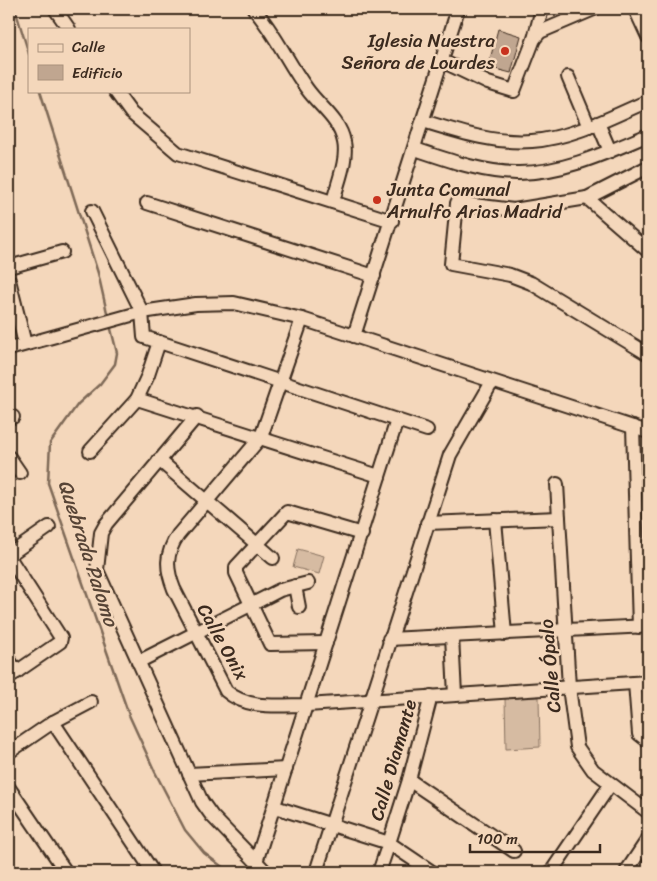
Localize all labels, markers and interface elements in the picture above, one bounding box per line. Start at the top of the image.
place label: Iglesia Nuestra Señora de Lourdes [341,24,495,79]
legend [28,28,190,92]
text: Calle [72,34,105,60]
marker: Iglesia Nuestra Señora de Lourdes [499,45,511,57]
text: Edificio [72,60,123,86]
place label: Junta Comunal Arnulfo Arias Madrid [386,173,564,228]
marker: Junta Comunal Arnulfo Arias Madrid [371,194,383,206]
water label: Quebrada Palomo [48,475,129,633]
street label: Calle Onix [188,597,258,687]
street label: Calle Ópalo [529,617,571,714]
street label: Calle Diamante [360,695,426,825]
scale bar [470,821,600,853]
text: 100 m [477,826,518,852]

